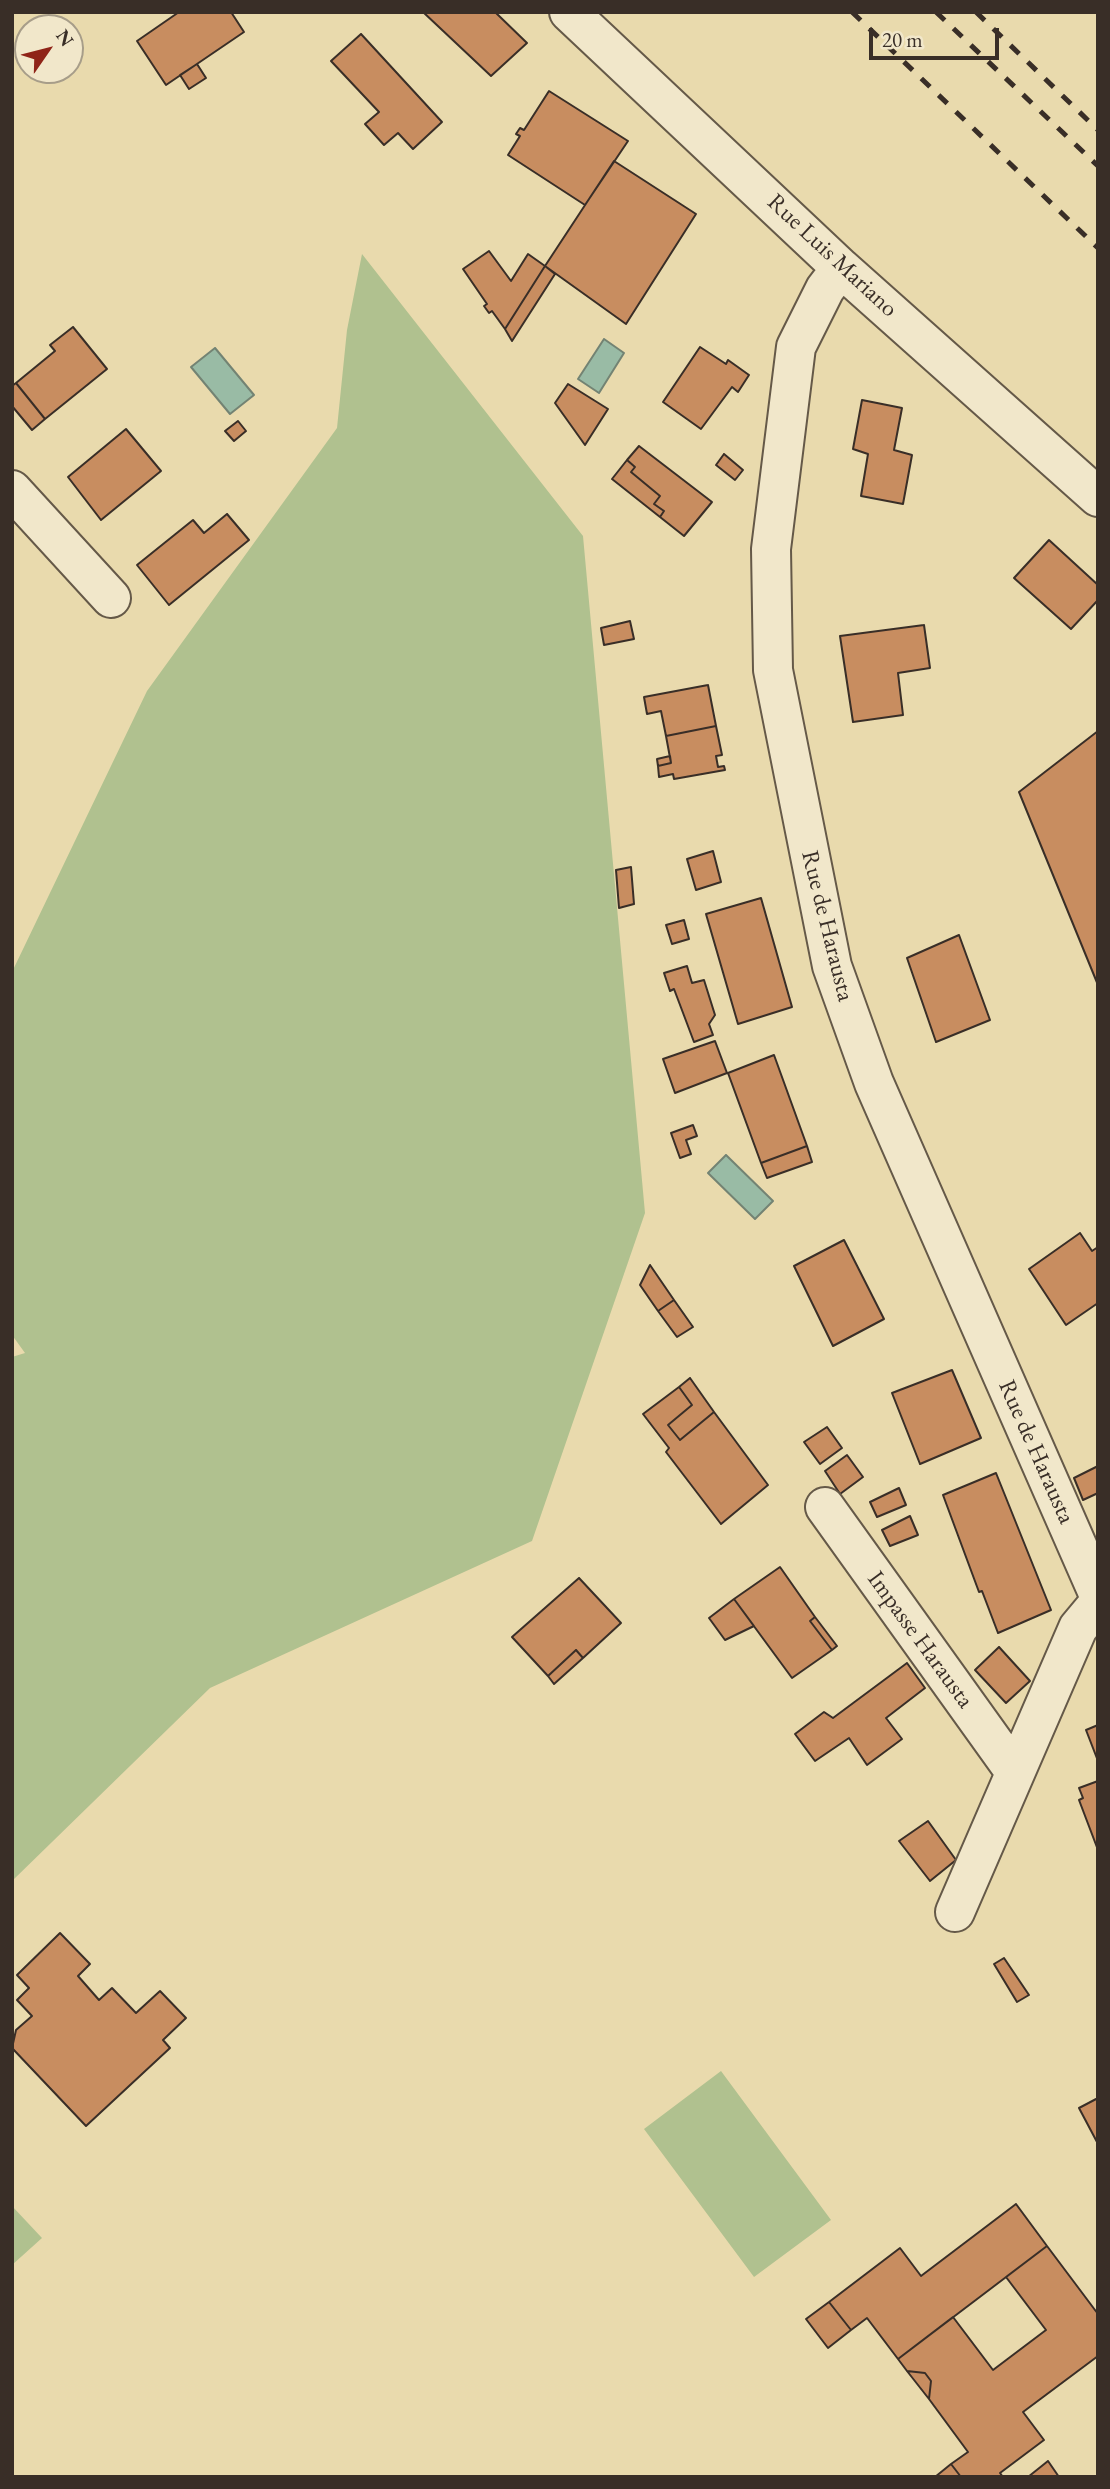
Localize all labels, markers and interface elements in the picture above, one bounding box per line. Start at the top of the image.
north arrow [14,14,84,84]
scale bar [872,14,1002,58]
text: N [50,24,80,51]
text: 20 m [882,26,923,53]
street label: Rue Luis Mariano [761,188,903,324]
street label: Rue de Harausta [794,848,860,1004]
street label: Rue de Harausta [991,1376,1081,1528]
street label: Impasse Harausta [861,1566,979,1714]

